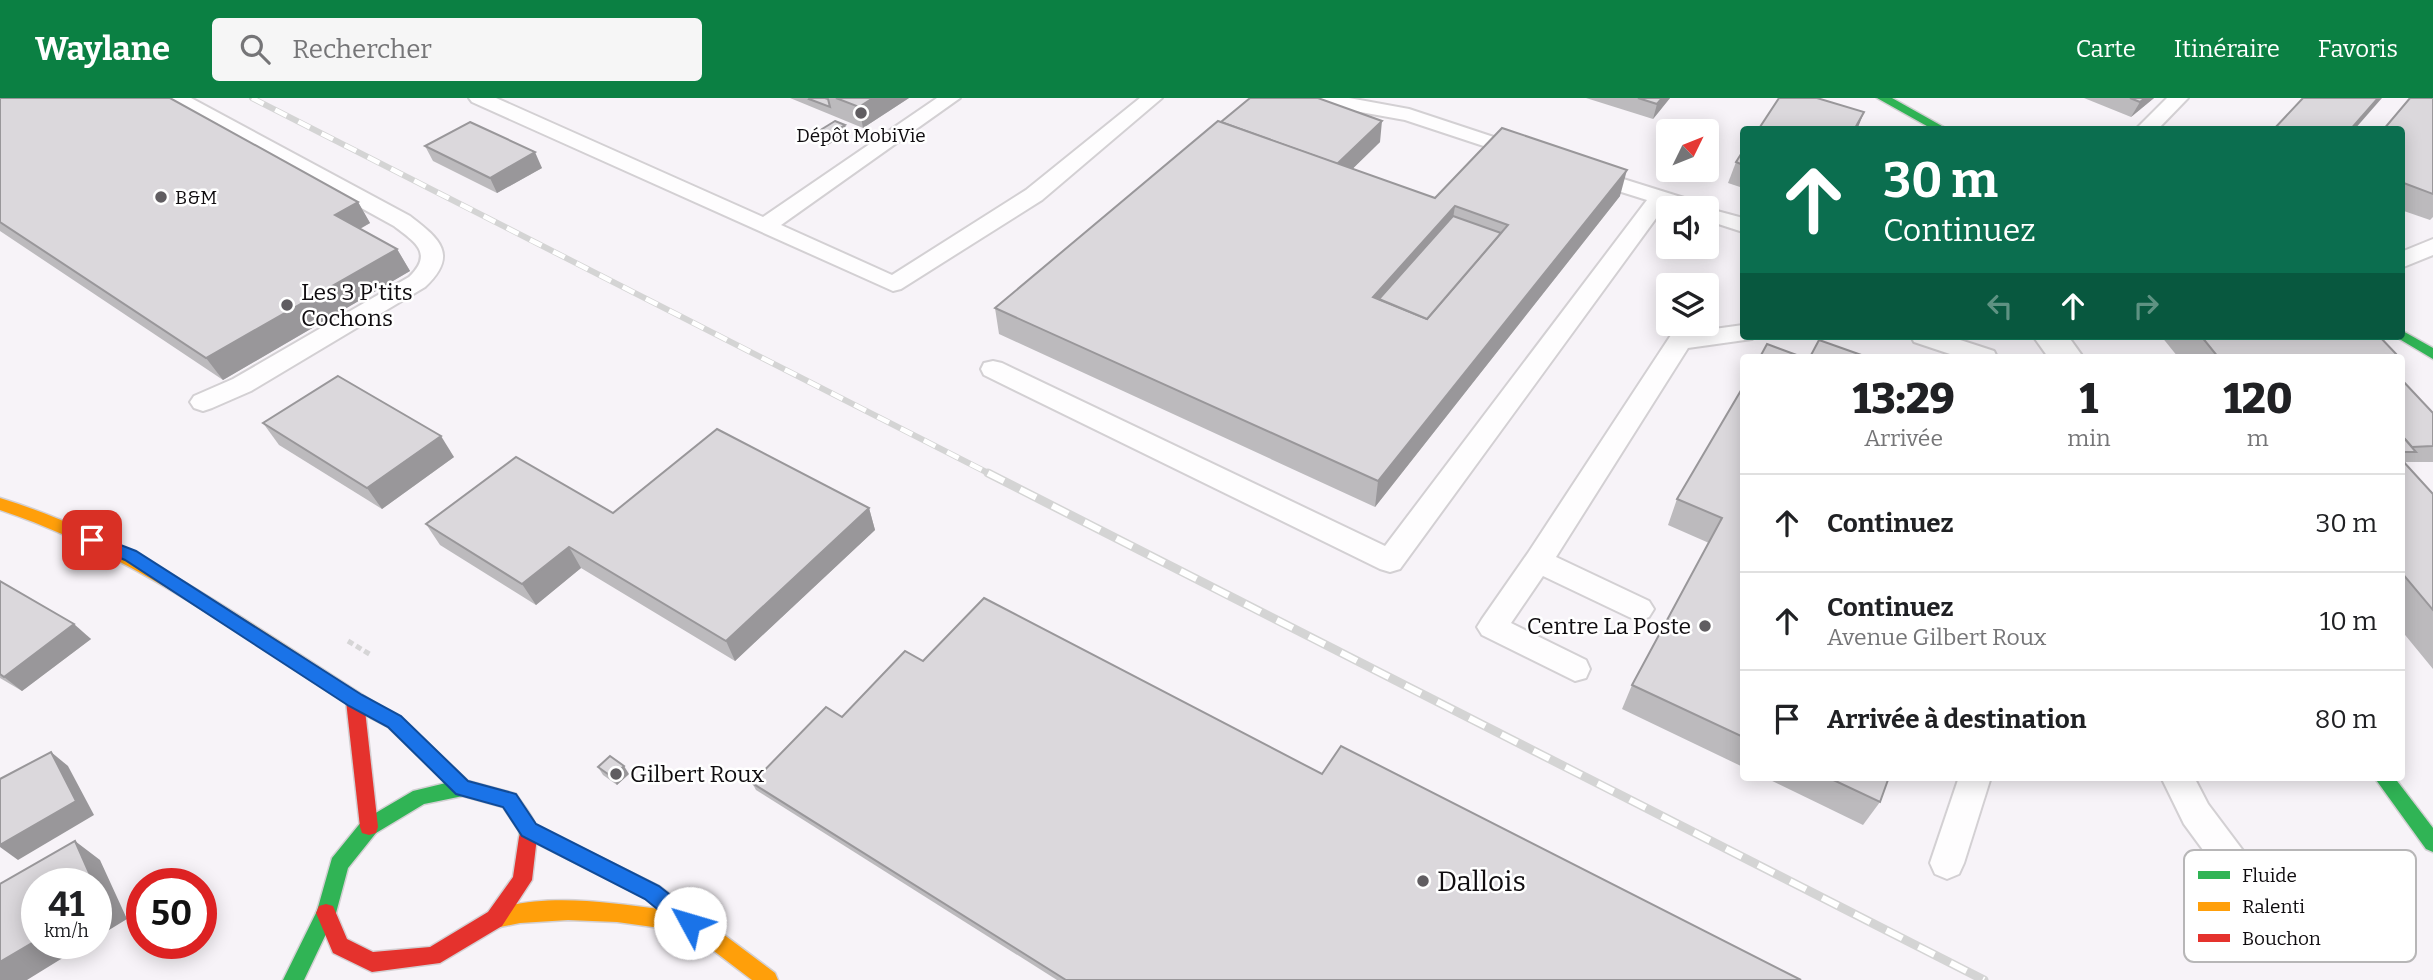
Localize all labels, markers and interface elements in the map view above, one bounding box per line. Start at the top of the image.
search box [212,18,702,81]
text: Waylane [35,29,170,69]
icon: search [236,30,274,68]
text: Rechercher [292,34,432,65]
text: Carte [2076,35,2136,63]
text: Itinéraire [2174,35,2280,63]
text: Favoris [2318,35,2398,63]
marker: Dépôt MobiVie [853,105,869,121]
north arrow [1656,119,1718,182]
map controls [1656,119,1719,336]
place label: Dépôt MobiVie [796,124,926,147]
text: 30 m [1883,151,1998,210]
icon: ahead [1768,154,1859,245]
place label: B&M [175,186,217,209]
marker: B&M [153,189,169,205]
button: sound [1656,196,1719,259]
text: Continuez [1883,211,2036,249]
button: layers [1656,273,1719,336]
place label: Les 3 P'tits Cochons [301,278,413,332]
icon: left [1981,287,2019,325]
icon: ahead [2054,287,2092,325]
icon: right [2127,287,2165,325]
marker: Les 3 P'tits Cochons [279,297,295,313]
text: 13:29 [1853,374,1955,424]
text: 1 [2080,374,2098,424]
text: 120 [2223,374,2292,424]
text: Arrivée [1864,424,1943,452]
text: min [2067,424,2111,452]
text: m [2247,424,2269,452]
icon: ahead [1768,504,1806,542]
text: Continuez [1827,508,1954,539]
text: 30 m [2316,508,2377,539]
pin [62,510,122,570]
icon: arrive [73,521,111,559]
text: Continuez [1827,592,1954,623]
icon: ahead [1768,602,1806,640]
text: 10 m [2320,606,2377,637]
place label: Centre La Poste [1527,612,1691,640]
marker: Centre La Poste [1697,618,1713,634]
text: Avenue Gilbert Roux [1827,623,2047,651]
icon: arrive [1768,700,1806,738]
text: Arrivée à destination [1827,704,2086,735]
text: 80 m [2315,704,2377,735]
place label: Gilbert Roux [630,760,764,788]
marker: Gilbert Roux [608,766,624,782]
legend [2184,850,2416,962]
text: Fluide [2242,864,2297,887]
place label: Dallois [1437,865,1526,898]
speed limit sign: 50 [126,868,217,959]
marker: Dallois [1415,873,1431,889]
text: 41 [48,883,85,925]
position arrow [653,886,727,960]
text: Ralenti [2242,895,2305,918]
text: km/h [44,920,89,942]
text: Bouchon [2242,927,2321,950]

